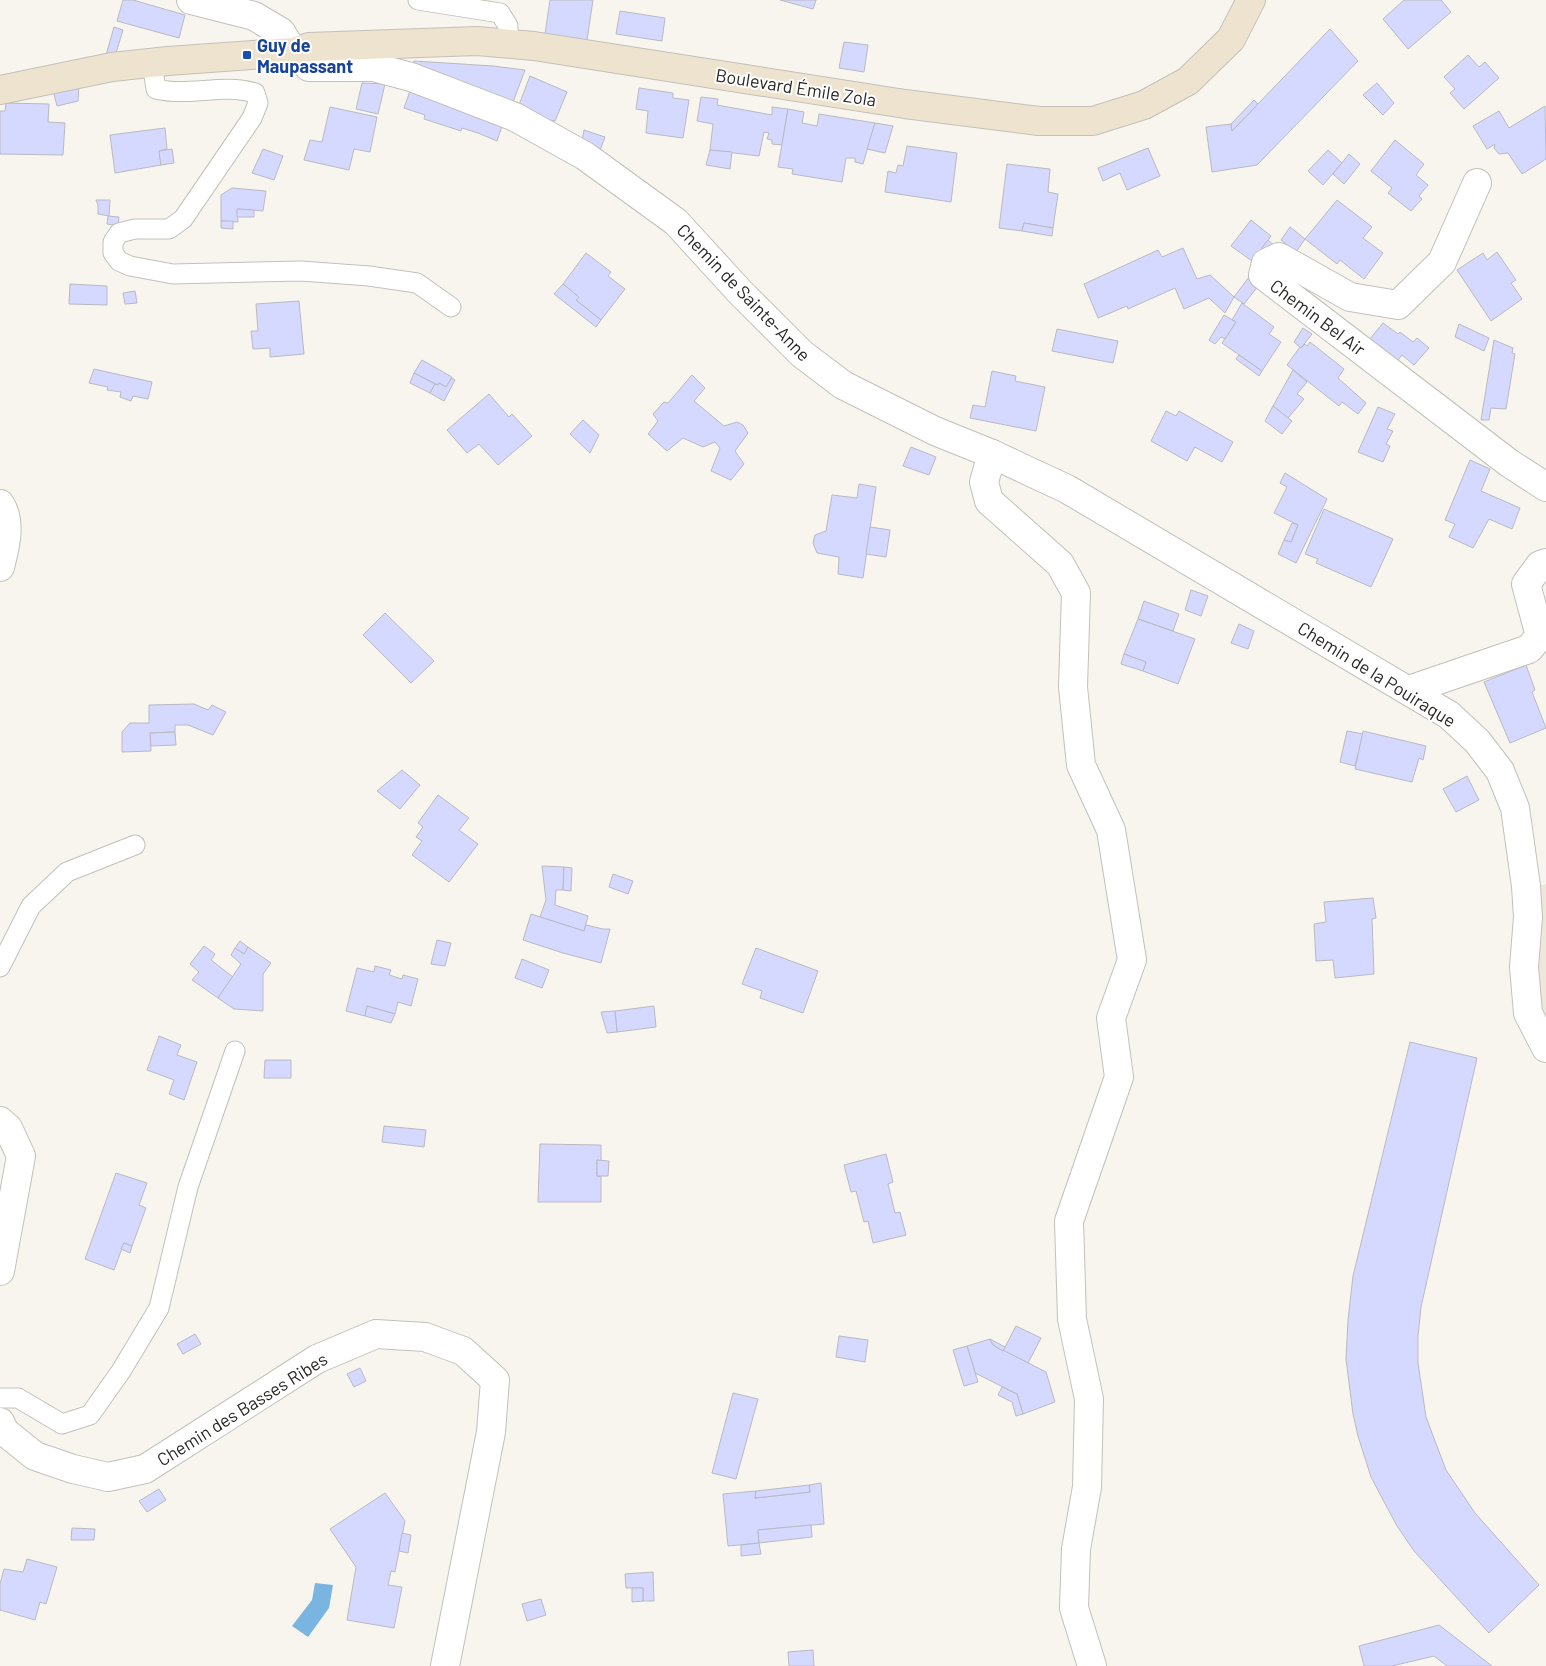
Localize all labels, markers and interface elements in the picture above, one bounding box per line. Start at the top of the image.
place label: Guy de Maupassant [257,34,353,77]
marker: Guy de Maupassant [241,49,253,61]
street label: Boulevard Émile Zola [714,63,878,111]
street label: Chemin de Sainte-Anne [673,219,815,365]
street label: Chemin Bel Air [1266,274,1370,360]
street label: Chemin de la Pouiraque [1294,616,1460,732]
street label: Chemin des Basses Ribes [153,1347,331,1471]

